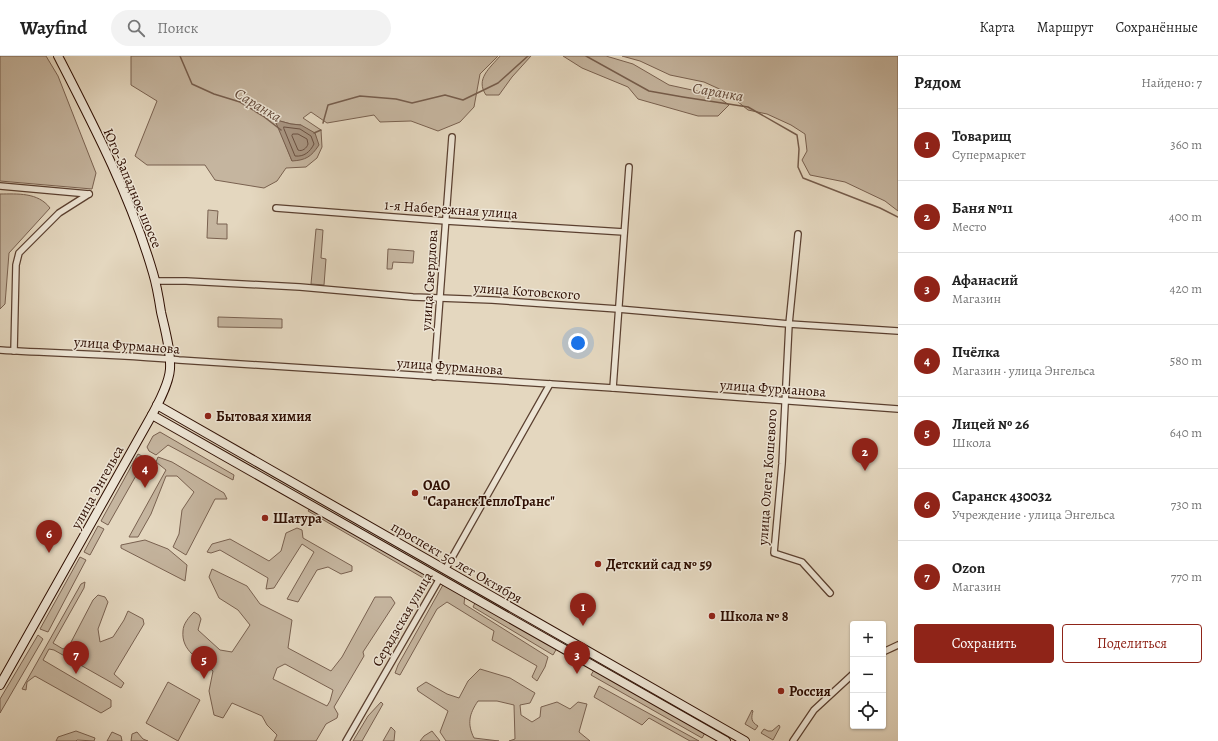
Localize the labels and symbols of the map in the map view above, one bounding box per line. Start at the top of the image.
water label: Саранка [691,78,745,106]
water label: Саранка [231,83,285,127]
street label: Юго-Западное шоссе [99,125,166,251]
street label: 1-я Набережная улица [384,195,519,224]
street label: улица Свердлова [416,228,443,332]
street label: улица Котовского [472,278,581,305]
street label: улица Фурманова [72,332,181,359]
your location [568,333,588,353]
street label: улица Фурманова [395,353,504,380]
street label: улица Фурманова [718,375,827,402]
place label: Бытовая химия [216,407,312,426]
street label: улица Олега Кошевого [753,408,782,547]
marker: Бытовая химия [203,411,213,421]
pin: 2 [852,438,878,471]
street label: улица Энгельса [66,442,129,533]
pin: 4 [132,455,158,488]
place label: ОАО "СаранскТеплоТранс" [423,476,555,511]
marker: ОАО "СаранскТеплоТранс" [410,488,420,498]
place label: Шатура [273,509,322,528]
marker: Шатура [260,513,270,523]
street label: проспект 50 лет Октября [388,517,526,608]
pin: 6 [36,520,62,553]
place label: Детский сад № 59 [606,555,712,574]
marker: Детский сад № 59 [593,559,603,569]
street label: Серадзская улица [368,568,438,670]
pin: 1 [570,593,596,626]
place label: Школа № 8 [720,607,789,626]
marker: Школа № 8 [707,611,717,621]
pin: 7 [63,641,89,674]
pin: 3 [564,641,590,674]
pin: 5 [191,646,217,679]
place label: Россия [789,682,831,701]
marker: Россия [776,686,786,696]

